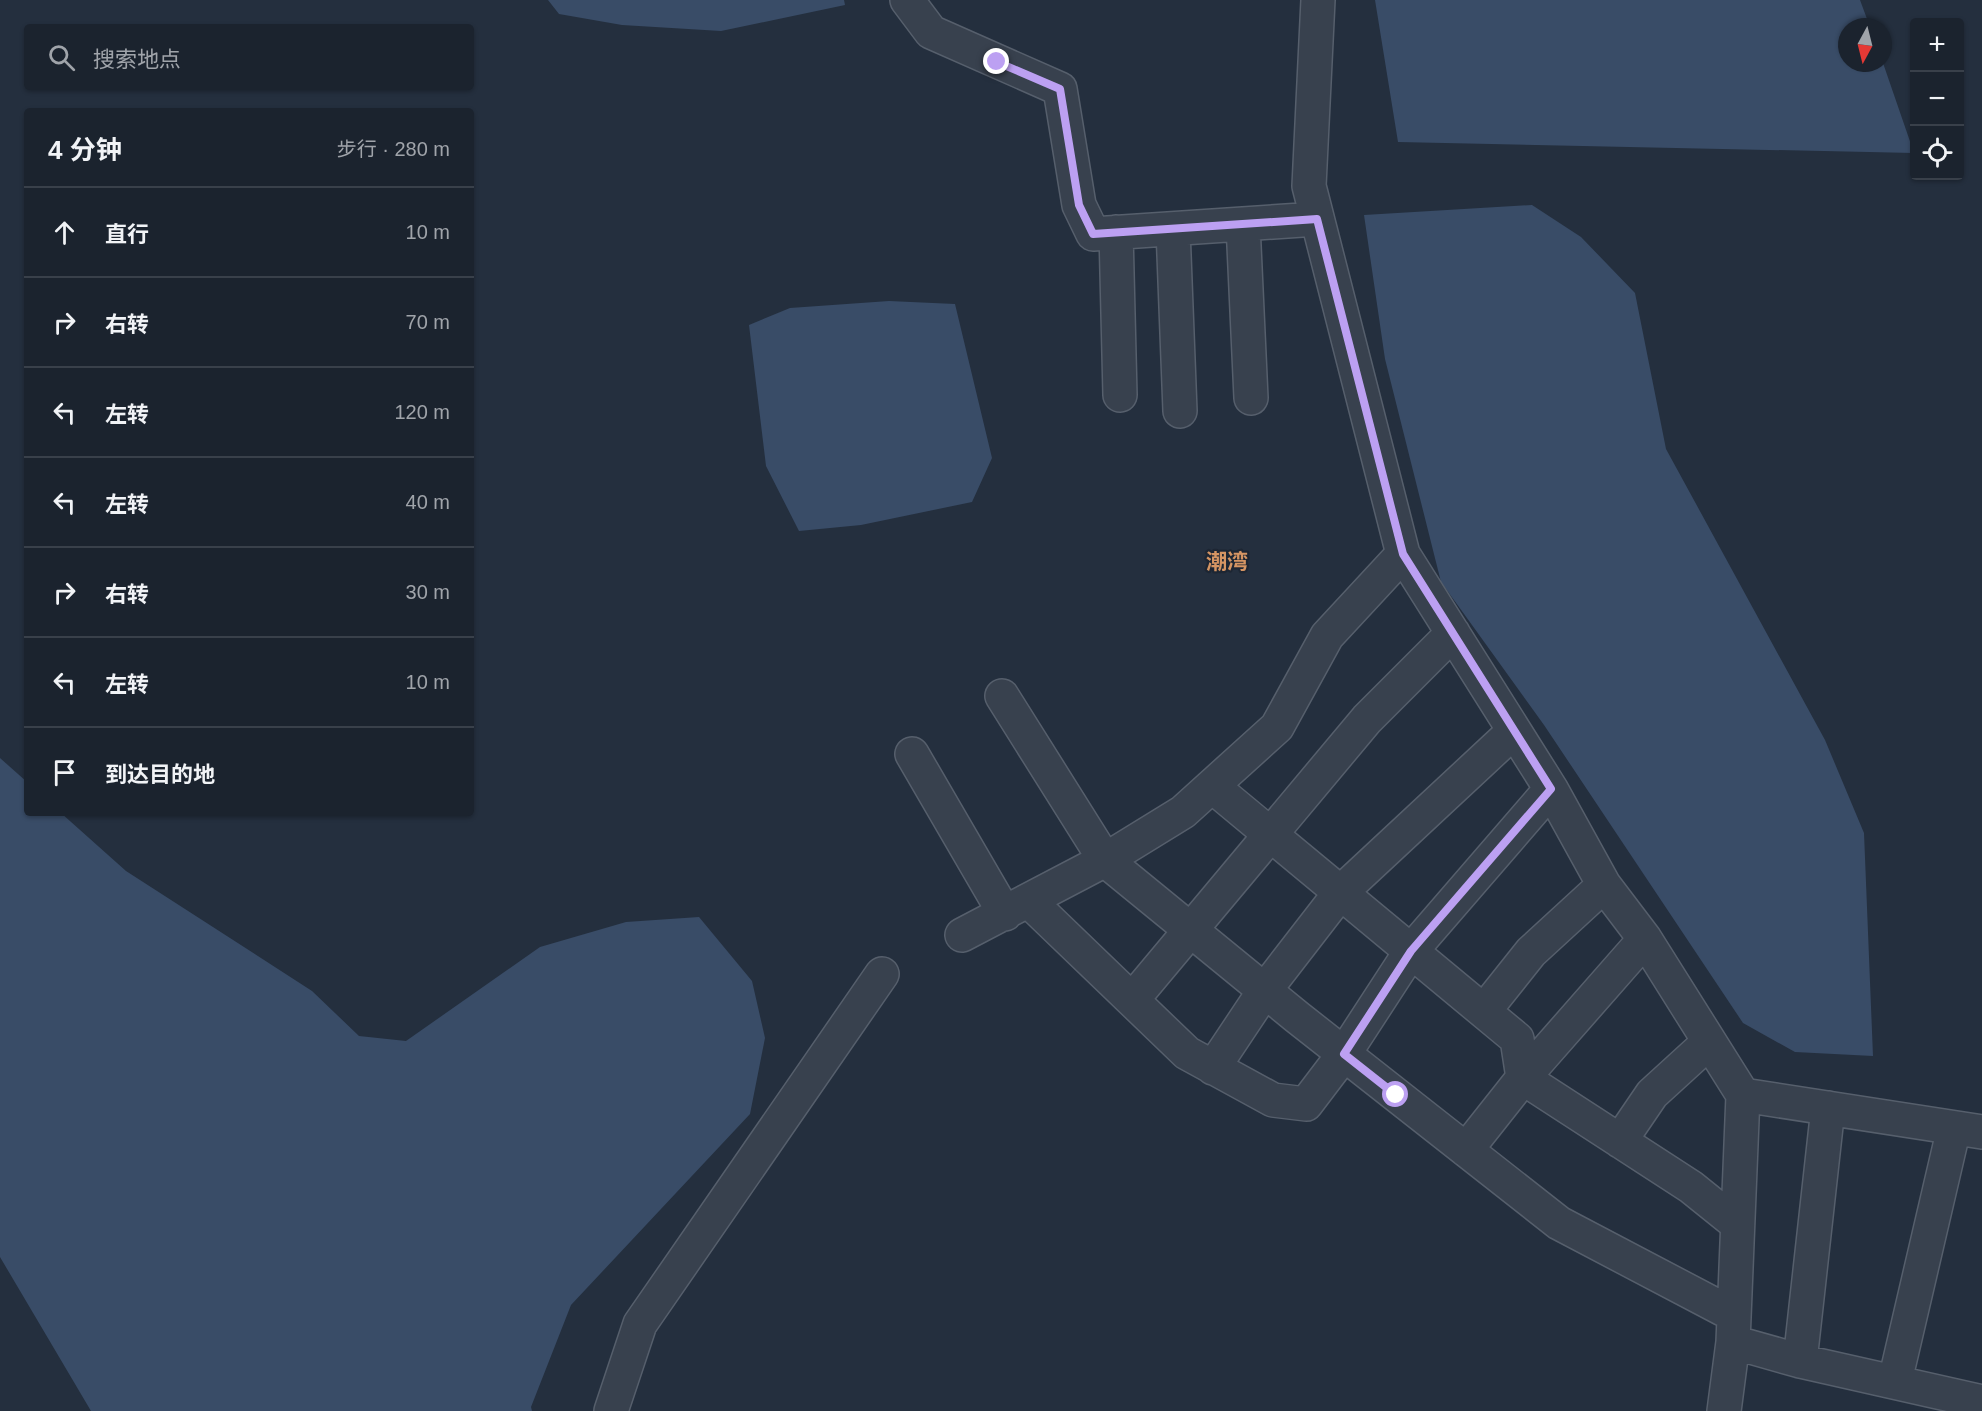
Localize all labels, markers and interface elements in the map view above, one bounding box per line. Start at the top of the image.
north arrow [1838,18,1892,72]
map controls [1910,18,1964,180]
button: + [1910,18,1964,72]
search box [24,24,474,90]
icon: search [45,41,78,74]
text: 搜索地点 [93,47,181,72]
route end [983,48,1009,74]
button: − [1910,72,1964,126]
button: locate [1910,126,1964,180]
text: 4 分钟 [48,135,122,165]
text: 步行 · 280 m [337,138,450,160]
icon: ahead [48,216,81,249]
text: 10 m [406,221,450,243]
text: 直行 [105,222,149,247]
icon: right [48,306,81,339]
text: 70 m [406,311,450,333]
text: 右转 [105,312,149,337]
icon: left [48,396,81,429]
text: 120 m [394,401,450,423]
text: 左转 [105,402,149,427]
icon: left [48,486,81,519]
text: 40 m [406,491,450,513]
text: 左转 [105,492,149,517]
district label: 潮湾 [1206,550,1248,573]
icon: right [48,576,81,609]
text: 30 m [406,581,450,603]
text: 右转 [105,582,149,607]
icon: left [48,666,81,699]
text: 10 m [406,671,450,693]
text: 左转 [105,672,149,697]
icon: arrive [48,756,81,789]
text: 到达目的地 [105,762,215,787]
route start [1382,1081,1408,1107]

